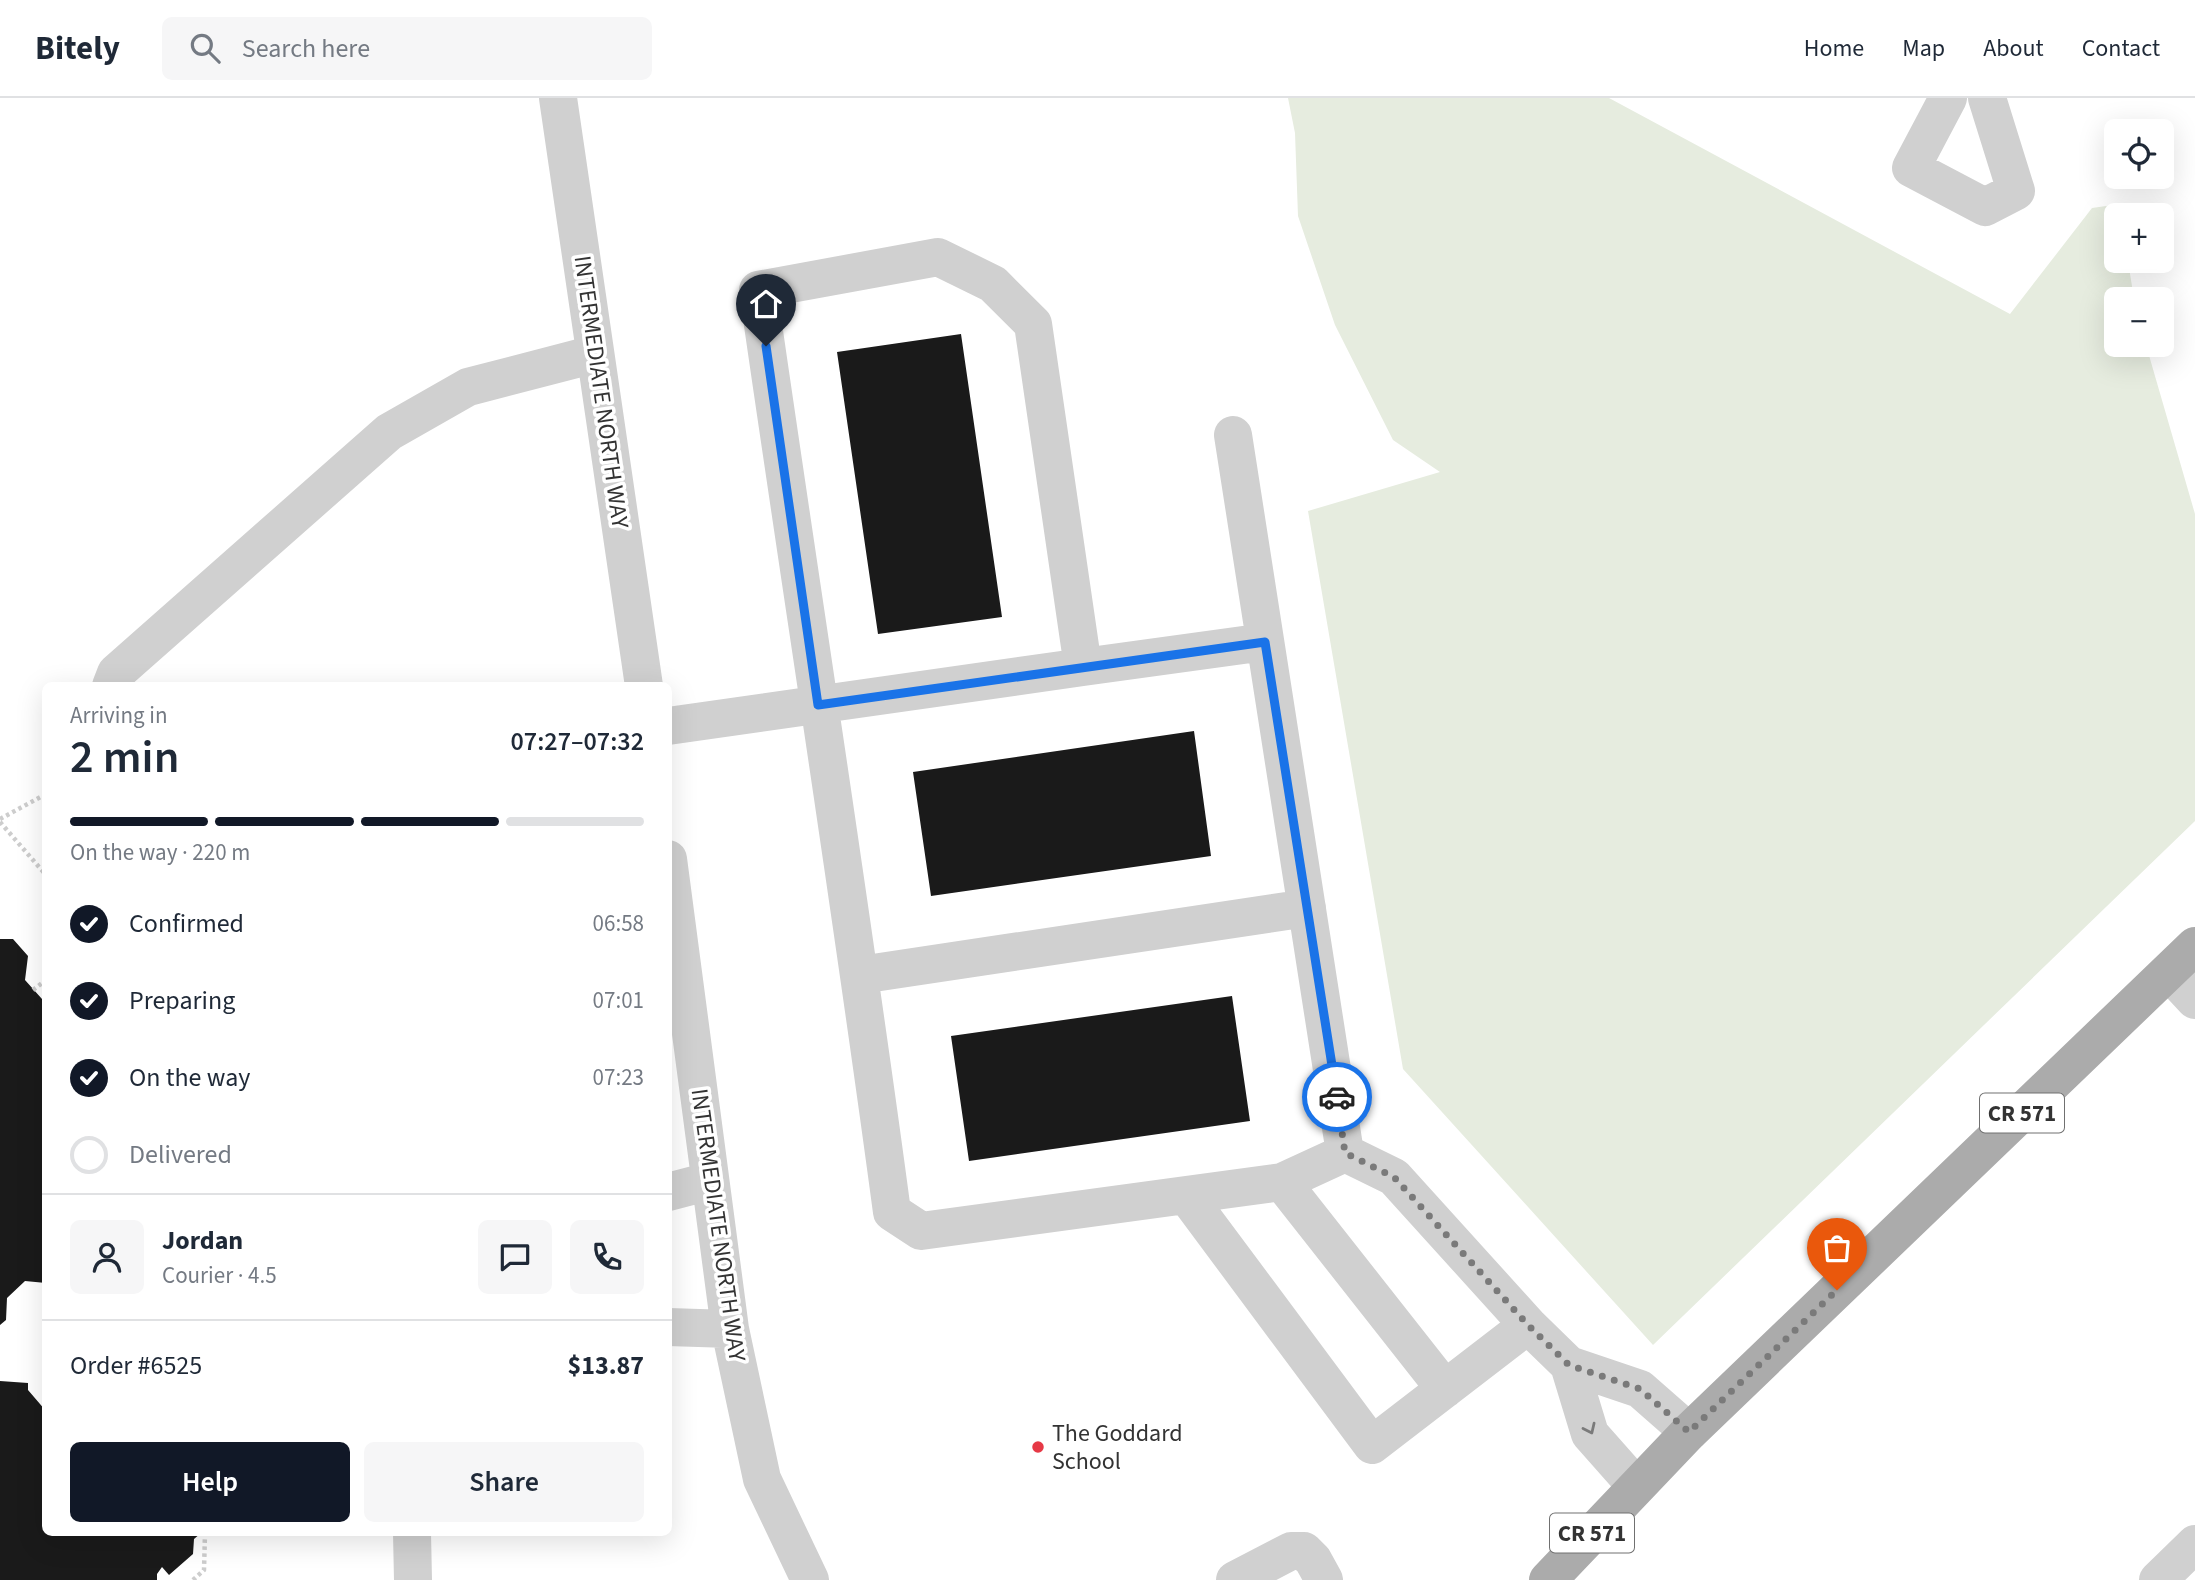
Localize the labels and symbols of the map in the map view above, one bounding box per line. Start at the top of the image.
street label: INTERMEDIATE NORTH WAY [565,253,638,531]
pin [736,274,796,346]
courier [1302,1062,1372,1132]
street label: INTERMEDIATE NORTH WAY [682,1086,755,1364]
road number: CR 571 [1980,1094,2064,1132]
pin [1807,1218,1867,1290]
place label: The Goddard School [1052,1416,1183,1479]
one-way arrow [1582,1422,1596,1434]
marker: The Goddard School [1030,1439,1046,1455]
road number: CR 571 [1550,1514,1634,1552]

